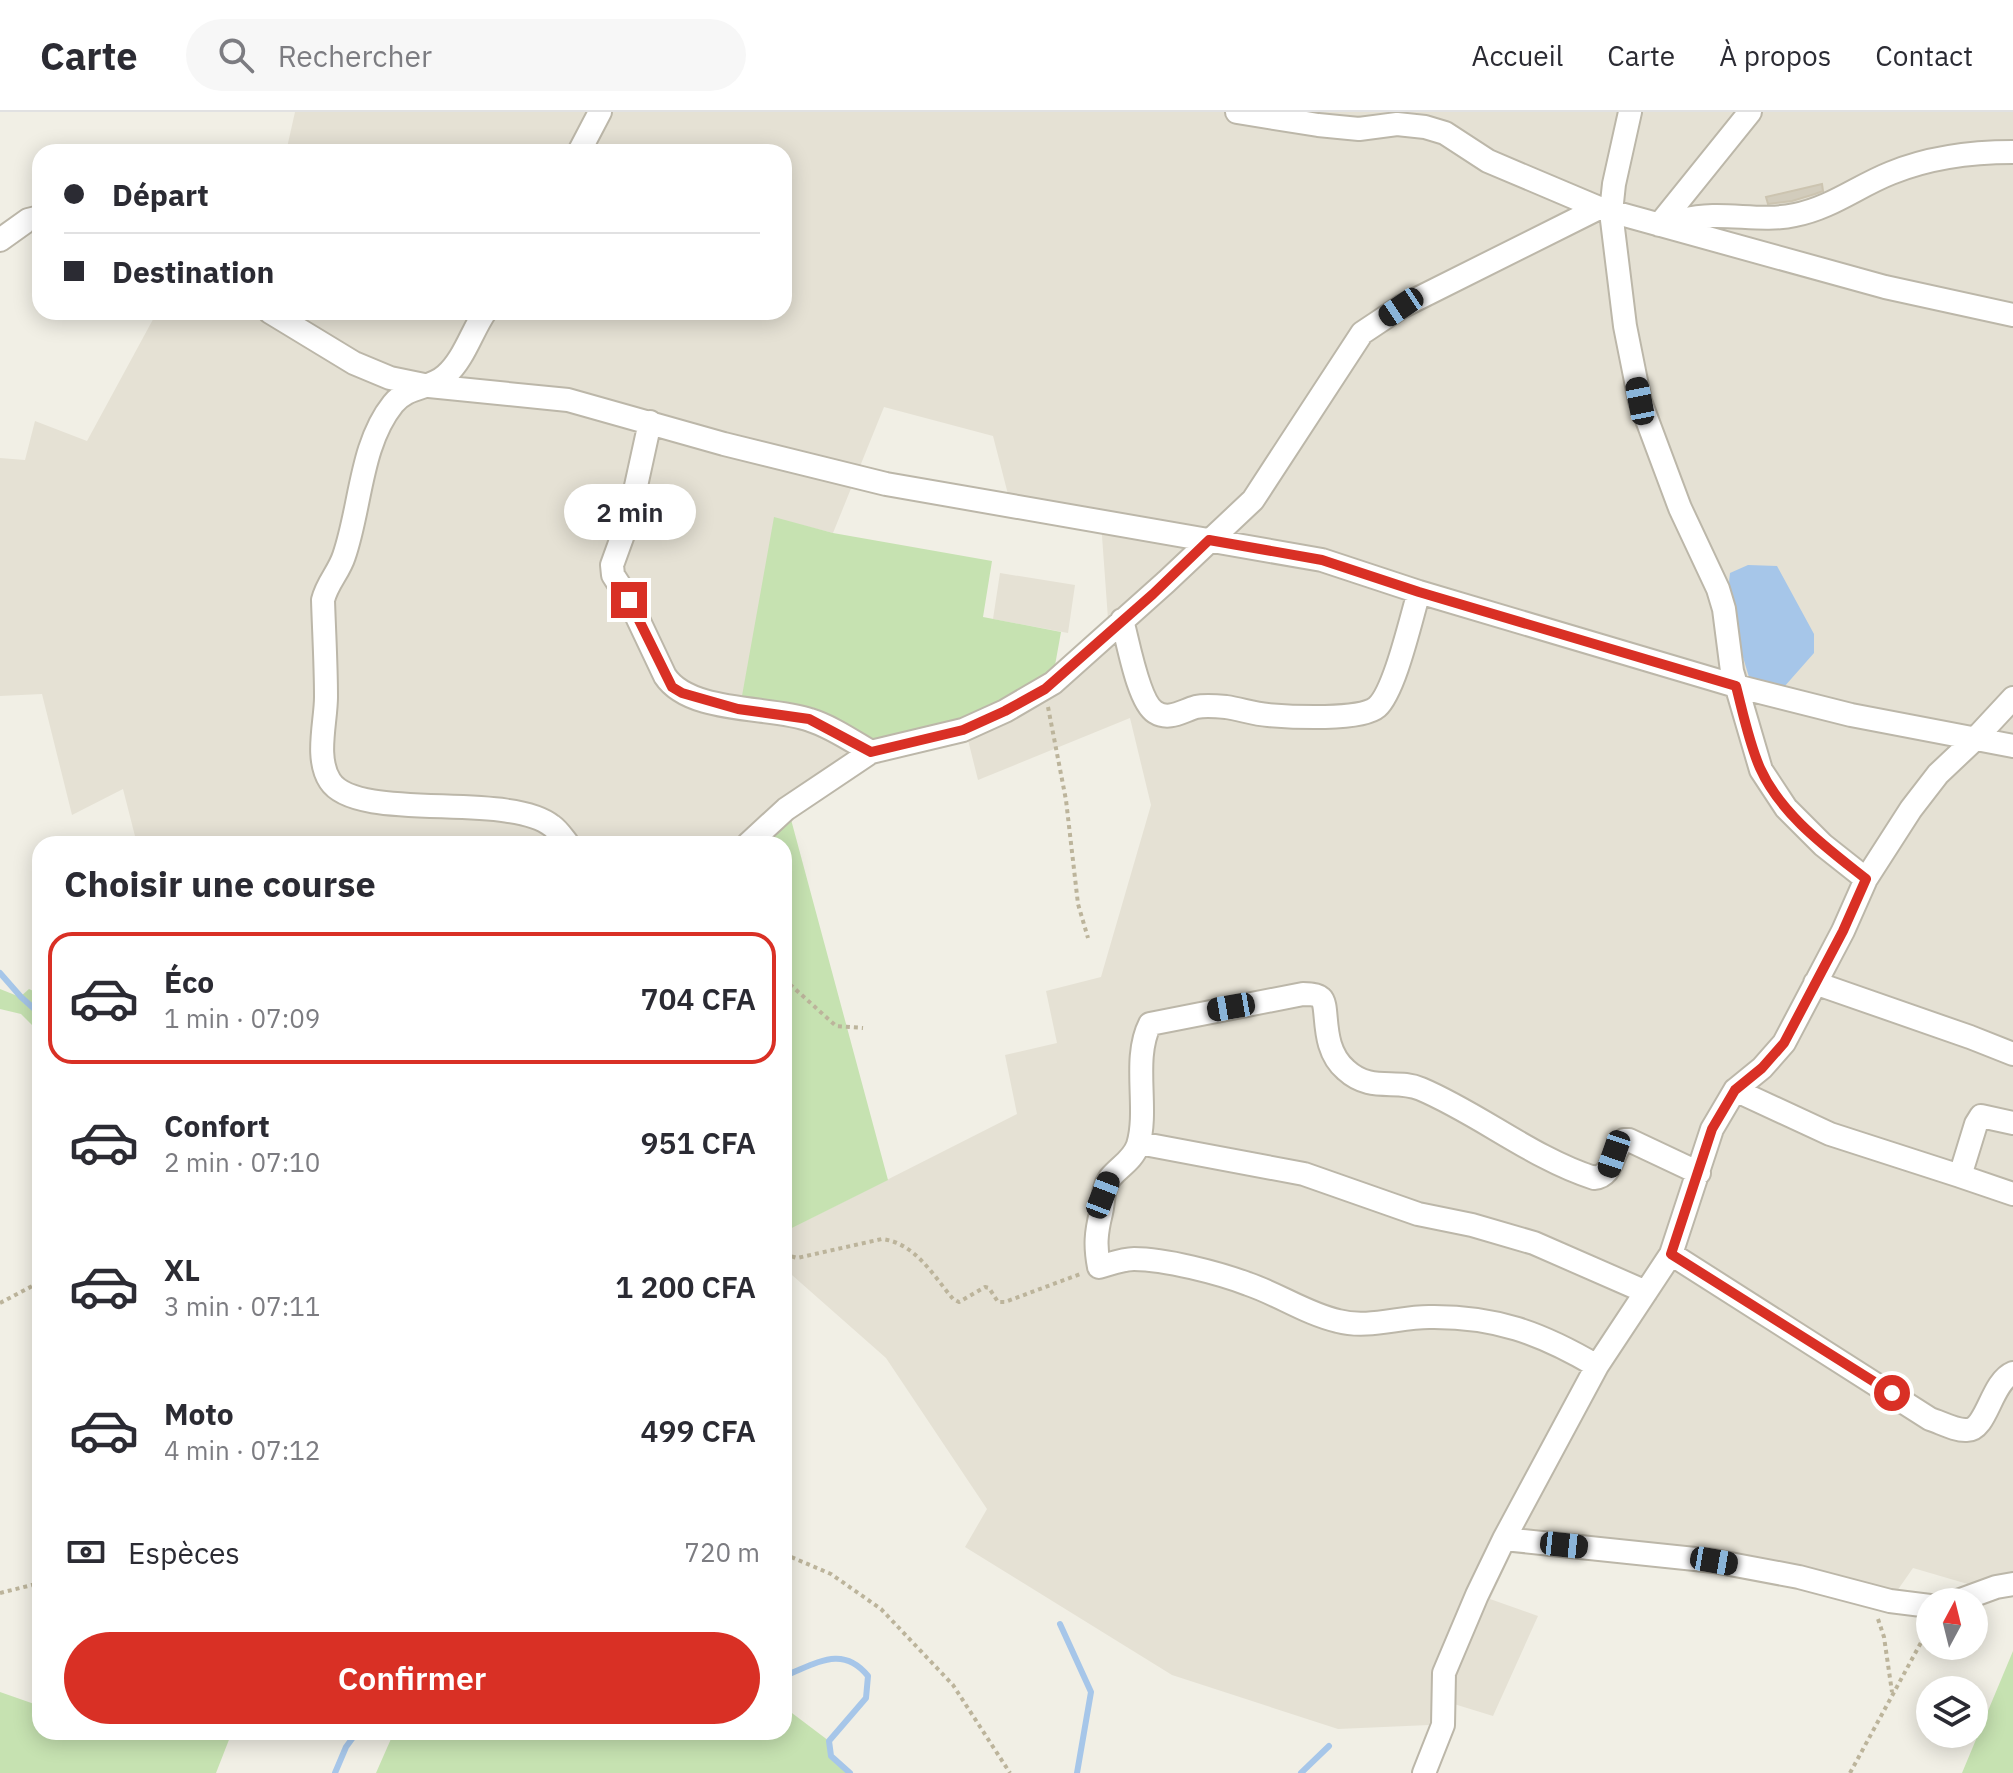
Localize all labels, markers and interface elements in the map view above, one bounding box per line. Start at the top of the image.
search box [186,19,746,91]
text: Carte [40,31,138,80]
icon: search [214,33,258,77]
text: Rechercher [278,36,432,75]
text: Accueil [1471,37,1563,74]
text: Carte [1607,37,1675,74]
text: À propos [1719,37,1831,74]
text: Contact [1875,37,1973,74]
text: Départ [112,175,209,214]
text: Destination [112,252,274,291]
car [1374,284,1428,330]
car [1624,375,1656,427]
callout: 2 min [563,484,695,540]
text: 2 min [596,495,664,529]
route end [611,582,647,618]
text: Choisir une course [64,860,376,907]
icon: car [68,962,140,1034]
text: Éco [164,962,214,1001]
text: 704 CFA [640,979,756,1018]
car [1205,991,1257,1023]
text: 1 min · 07:09 [164,1001,320,1035]
icon: car [68,1106,140,1178]
text: Confort [164,1106,270,1145]
text: 951 CFA [640,1123,756,1162]
car [1595,1127,1633,1181]
text: 2 min · 07:10 [164,1145,320,1179]
car [1083,1168,1123,1222]
icon: car [68,1250,140,1322]
text: XL [164,1250,200,1289]
text: 1 200 CFA [615,1267,756,1306]
text: 3 min · 07:11 [164,1289,320,1323]
route start [1874,1375,1910,1411]
icon: car [68,1394,140,1466]
text: Moto [164,1394,234,1433]
text: 499 CFA [640,1411,756,1450]
text: 4 min · 07:12 [164,1433,320,1467]
icon: cash [64,1530,108,1574]
car [1539,1531,1589,1559]
text: Espèces [128,1533,240,1572]
text: 720 m [684,1535,760,1569]
car [1688,1545,1740,1577]
north arrow [1916,1588,1988,1660]
map controls [1916,1588,1988,1748]
button: Confirmer [64,1632,760,1724]
button: layers [1916,1676,1988,1748]

